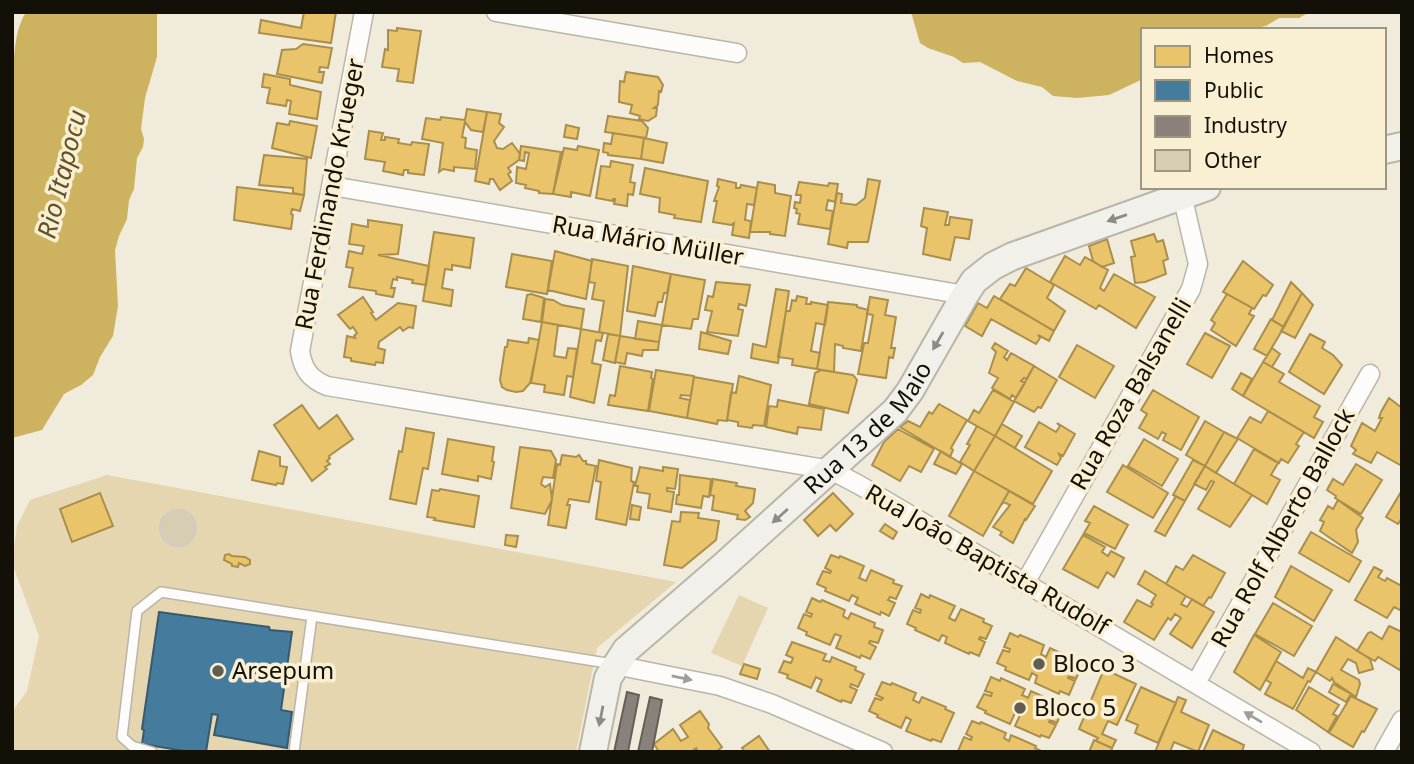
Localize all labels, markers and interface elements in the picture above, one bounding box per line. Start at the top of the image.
legend [1141,28,1386,189]
text: Homes [1204,41,1274,69]
street label: Rua Ferdinando Krueger [286,55,371,332]
text: Public [1204,76,1264,104]
water label: Rio Itapocu [28,106,94,242]
text: Industry [1204,111,1287,139]
text: Other [1204,146,1262,174]
street label: Rua Mário Müller [550,206,747,273]
one-way arrow [1107,213,1128,224]
street label: Rua Roza Balsanelli [1061,291,1198,495]
one-way arrow [932,331,944,350]
street label: Rua 13 de Maio [796,355,939,501]
street label: Rua Rolf Alberto Ballock [1202,401,1361,653]
street label: Rua João Baptista Rudolf [860,475,1117,643]
one-way arrow [771,508,789,524]
place label: Bloco 3 [1053,646,1135,679]
place label: Arsepum [232,653,334,686]
marker: Bloco 3 [1031,656,1047,672]
marker: Arsepum [210,663,226,679]
one-way arrow [671,673,693,684]
place label: Bloco 5 [1034,690,1116,723]
marker: Bloco 5 [1012,700,1028,716]
one-way arrow [595,705,606,727]
one-way arrow [1243,710,1262,723]

